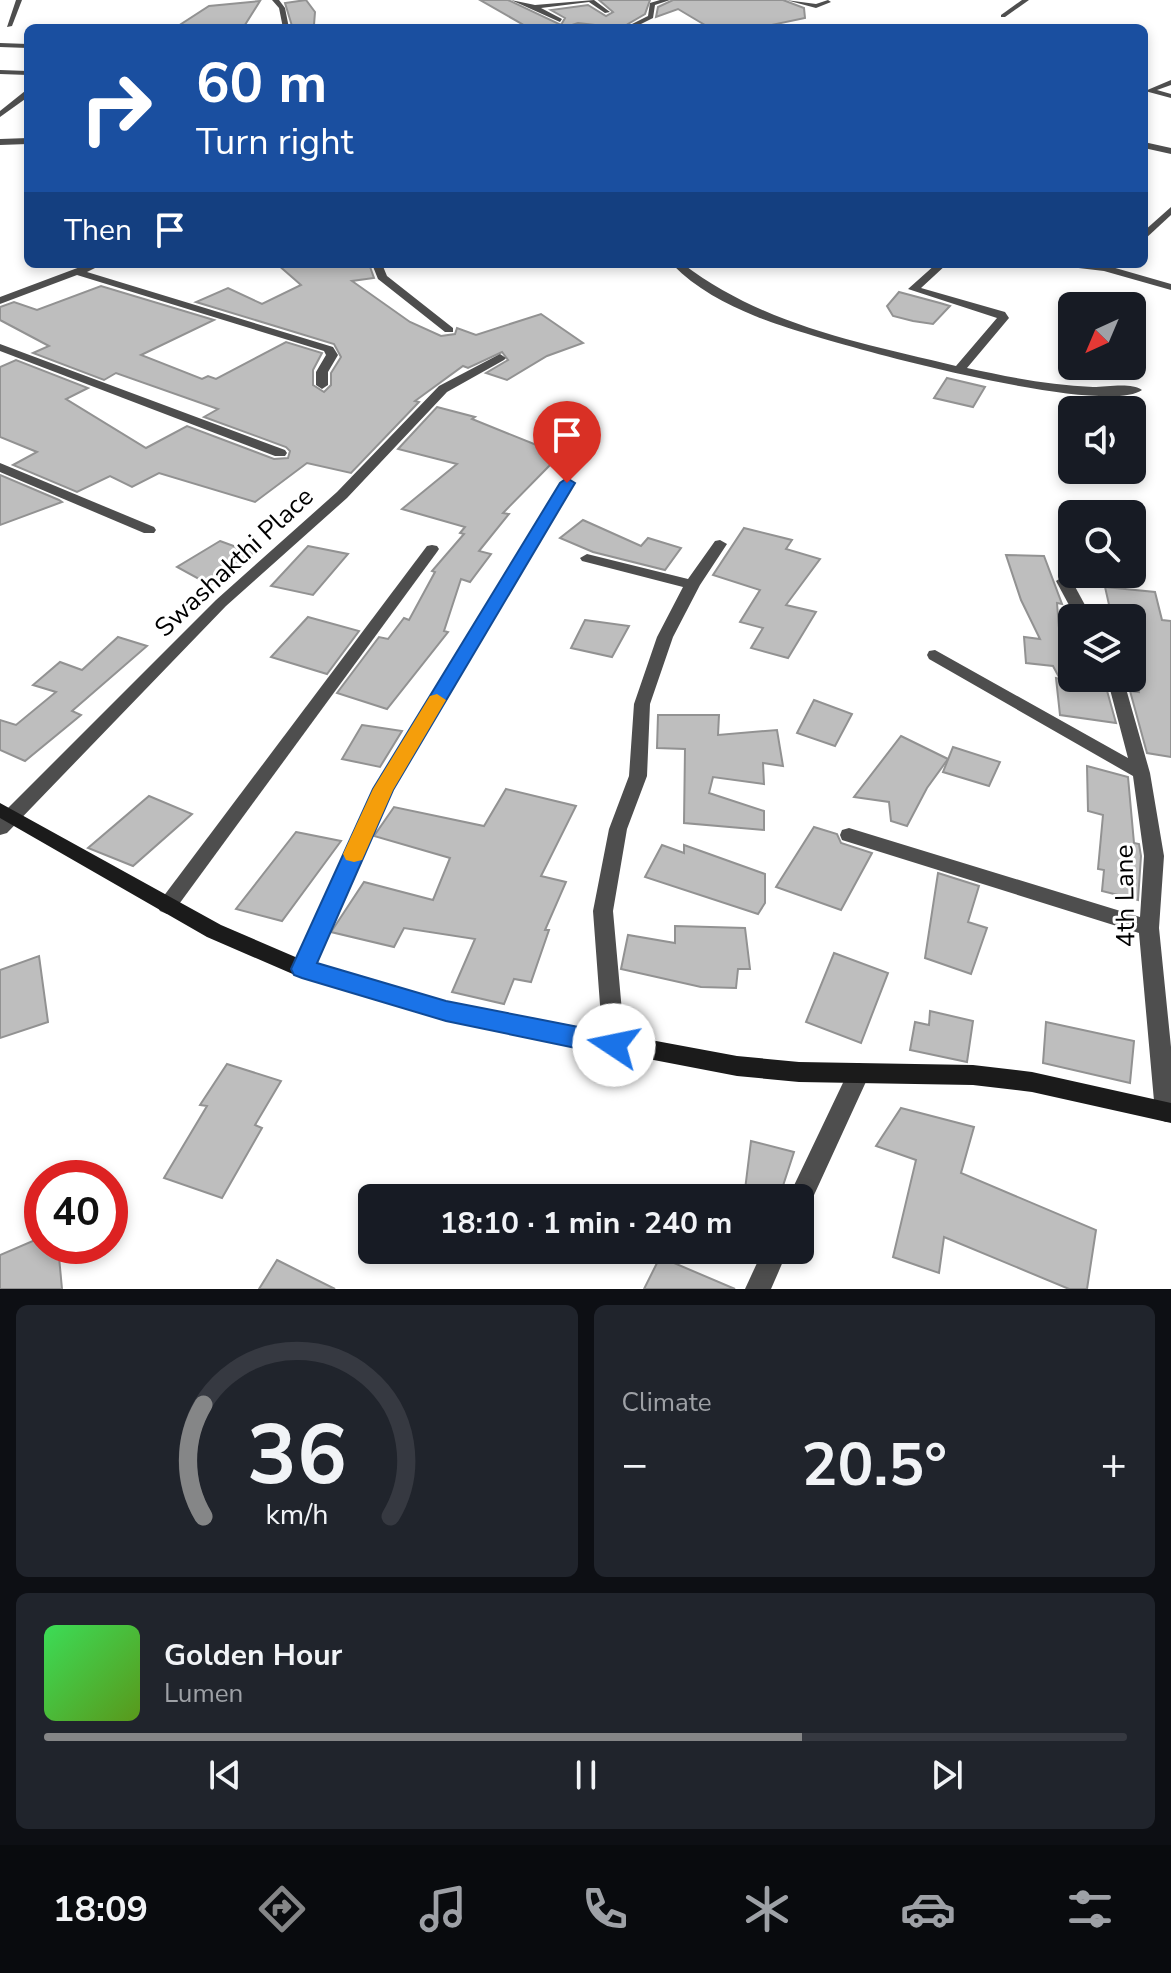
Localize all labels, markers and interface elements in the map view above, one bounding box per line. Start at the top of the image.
text: 60 m [196,45,327,122]
icon: right [64,56,168,160]
text: Turn right [196,118,353,167]
icon: arrive [148,208,192,252]
text: Then [64,210,132,251]
north arrow [1058,292,1146,380]
map controls [1058,292,1146,692]
button: sound [1058,396,1146,484]
pin [533,401,601,483]
icon: arrive [545,413,589,457]
street label: Swashakthi Place [147,479,321,645]
button: search [1058,500,1146,588]
button: layers [1058,604,1146,692]
street label: 4th Lane [1107,844,1143,948]
position arrow [572,1003,656,1087]
speed limit sign: 40 [24,1160,128,1264]
text: 18:10 · 1 min · 240 m [440,1203,732,1244]
text: Climate [622,1385,712,1420]
text: 36 [247,1399,347,1512]
text: 20.5° [801,1424,947,1506]
text: − [622,1435,648,1495]
text: + [1101,1435,1127,1495]
text: km/h [265,1495,328,1534]
text: Golden Hour [164,1635,342,1676]
text: Lumen [164,1676,243,1711]
icon: previous [203,1753,247,1797]
icon: pause [564,1753,608,1797]
icon: next [925,1753,969,1797]
icon: directions [254,1881,310,1937]
icon: music [415,1881,471,1937]
icon: phone [577,1881,633,1937]
icon: climate [739,1881,795,1937]
icon: car [900,1881,956,1937]
icon: filters [1062,1881,1118,1937]
text: 18:09 [53,1885,148,1934]

